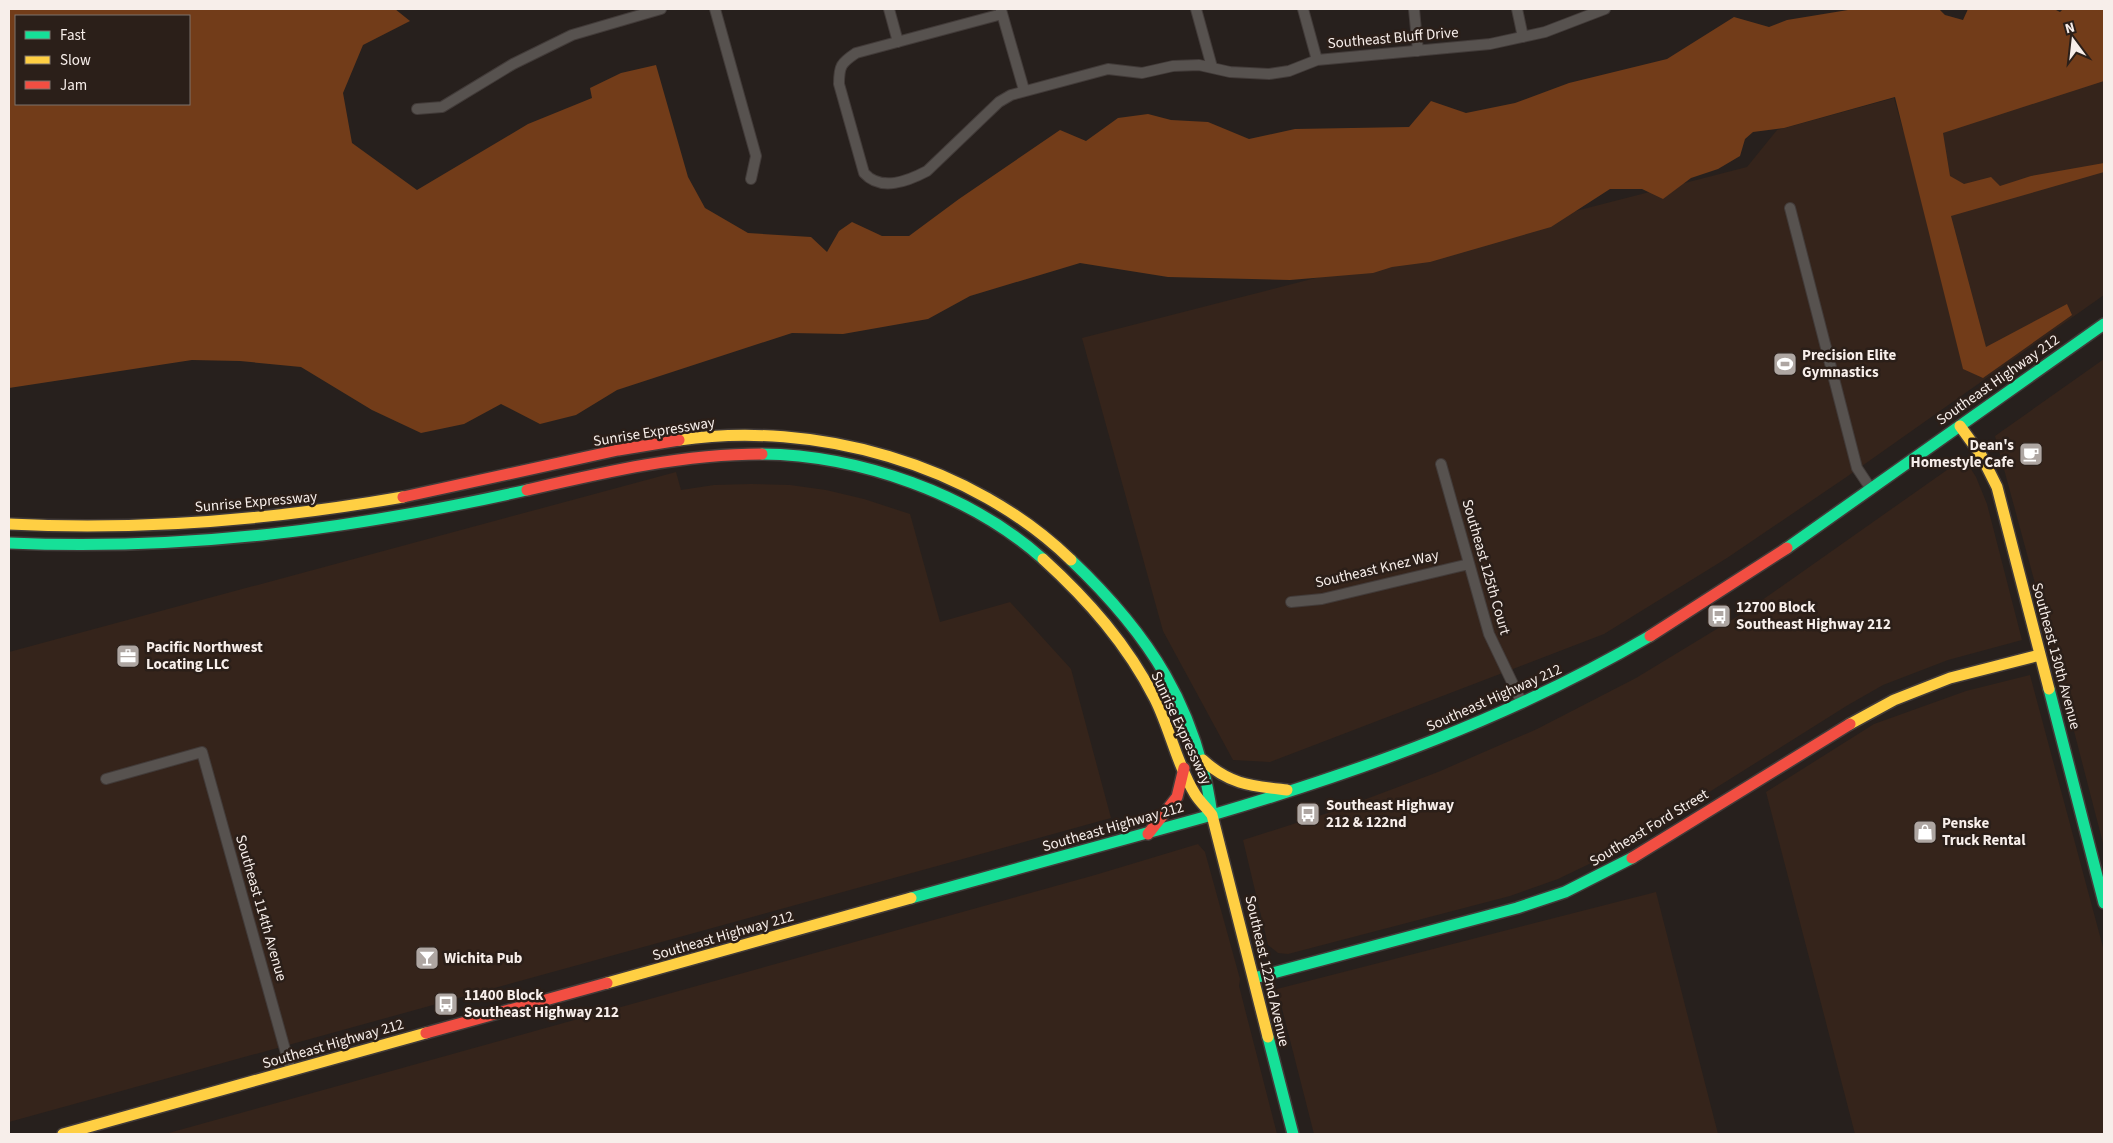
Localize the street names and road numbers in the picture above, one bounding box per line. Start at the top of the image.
street label: Southeast Bluff Drive [1327,22,1459,54]
street label: Southeast Highway 212 [1932,329,2064,431]
street label: Sunrise Expressway [592,412,716,452]
street label: Sunrise Expressway [194,486,318,518]
street label: Southeast 125th Court [1457,497,1515,637]
street label: Southeast Knez Way [1313,545,1441,593]
street label: Southeast 130th Avenue [2026,580,2086,732]
street label: Southeast Highway 212 [1423,659,1565,737]
street label: Sunrise Expressway [1146,668,1216,788]
street label: Southeast Ford Street [1585,784,1713,872]
street label: Southeast Highway 212 [1040,797,1186,857]
street label: Southeast 114th Avenue [230,832,292,984]
street label: Southeast 122nd Avenue [1239,893,1295,1049]
street label: Southeast Highway 212 [650,906,796,966]
street label: Southeast Highway 212 [260,1014,406,1074]

